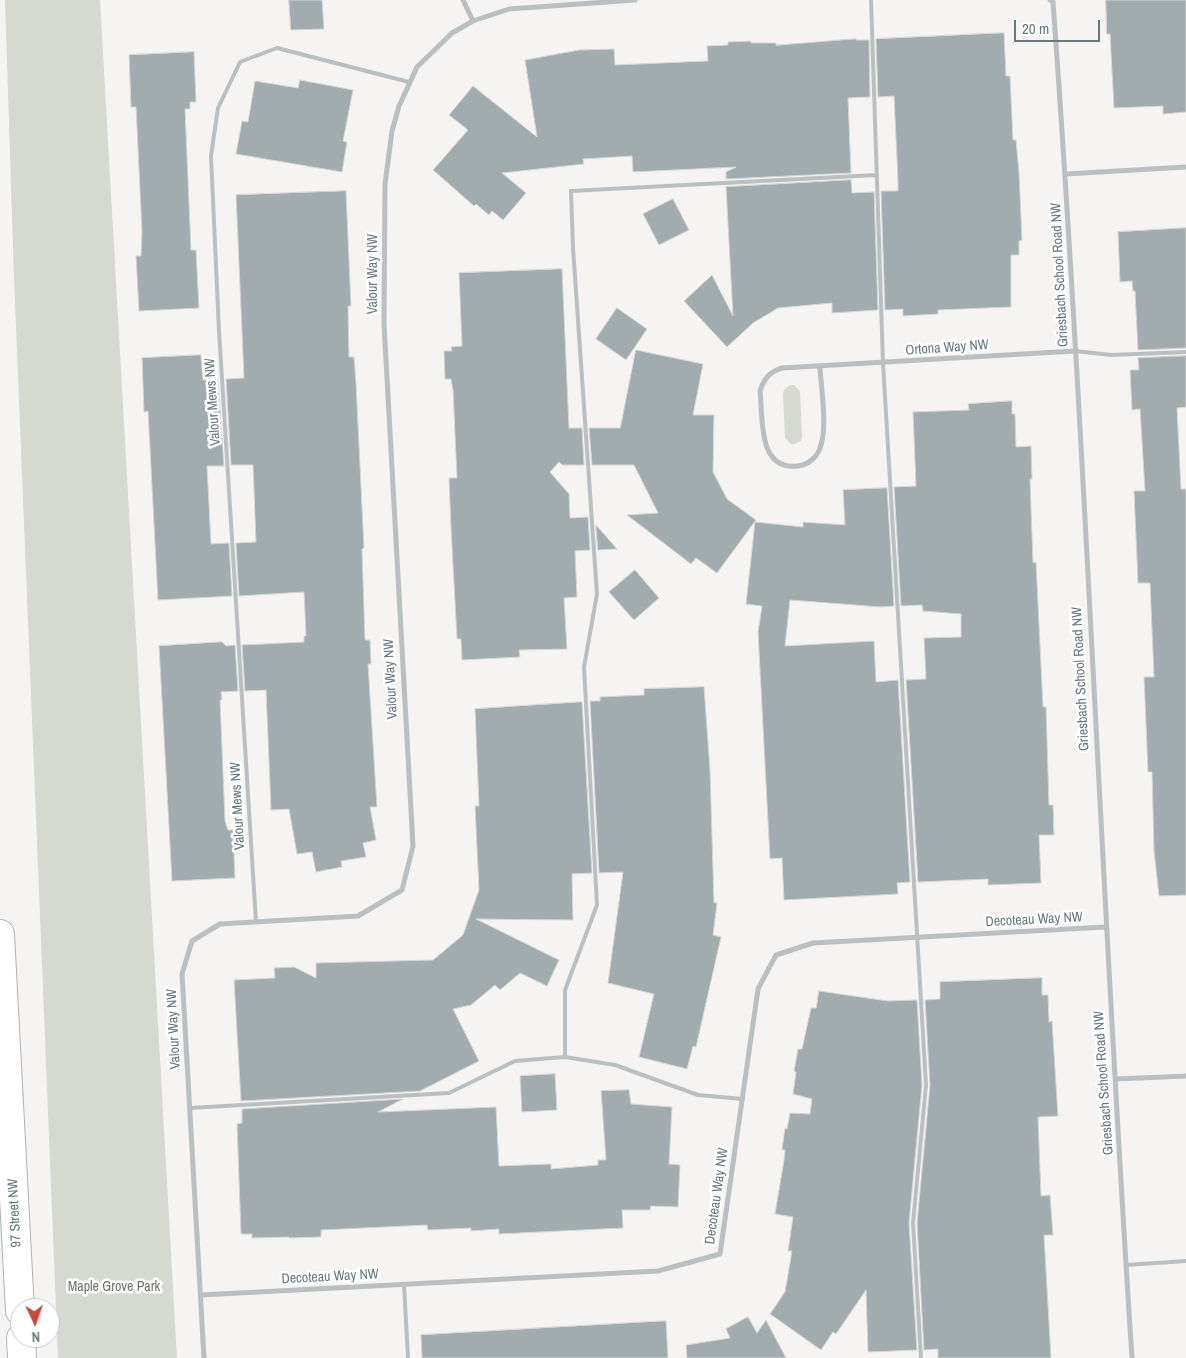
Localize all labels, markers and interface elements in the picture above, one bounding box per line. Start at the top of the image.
scale bar [1016,10,1102,42]
text: 20 m [1022,18,1049,39]
street label: Griesbach School Road NW [1048,203,1072,347]
street label: Valour Way NW [365,234,381,314]
street label: Ortona Way NW [905,337,989,359]
street label: Valour Mews NW [202,358,224,446]
street label: Griesbach School Road NW [1069,607,1093,751]
street label: Valour Way NW [381,638,401,720]
street label: Valour Mews NW [227,762,249,850]
street label: Decoteau Way NW [985,909,1083,931]
street label: Valour Way NW [164,988,184,1070]
street label: Griesbach School Road NW [1091,1010,1117,1156]
street label: Decoteau Way NW [702,1147,732,1245]
street label: 97 Street NW [5,1178,25,1248]
street label: Decoteau Way NW [281,1266,379,1288]
park label: Maple Grove Park [68,1279,160,1295]
north arrow [10,1298,60,1348]
text: N [31,1328,40,1346]

